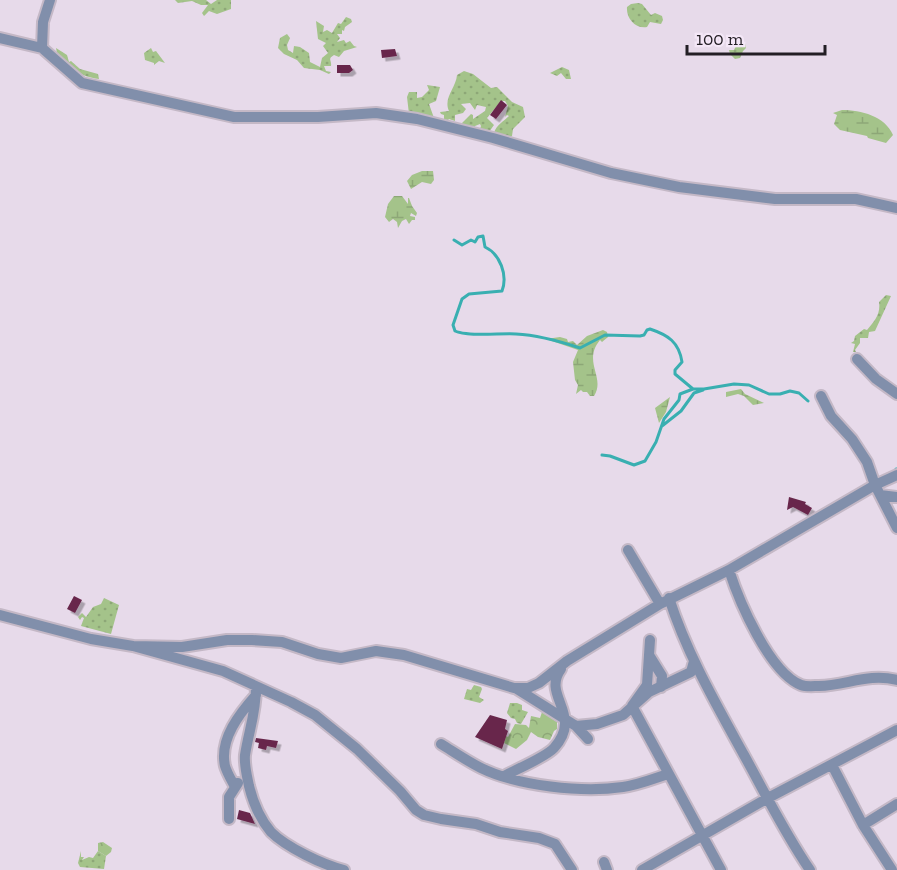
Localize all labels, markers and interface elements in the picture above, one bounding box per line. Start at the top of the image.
scale bar [687,18,825,56]
text: 100 m [696,28,744,50]

